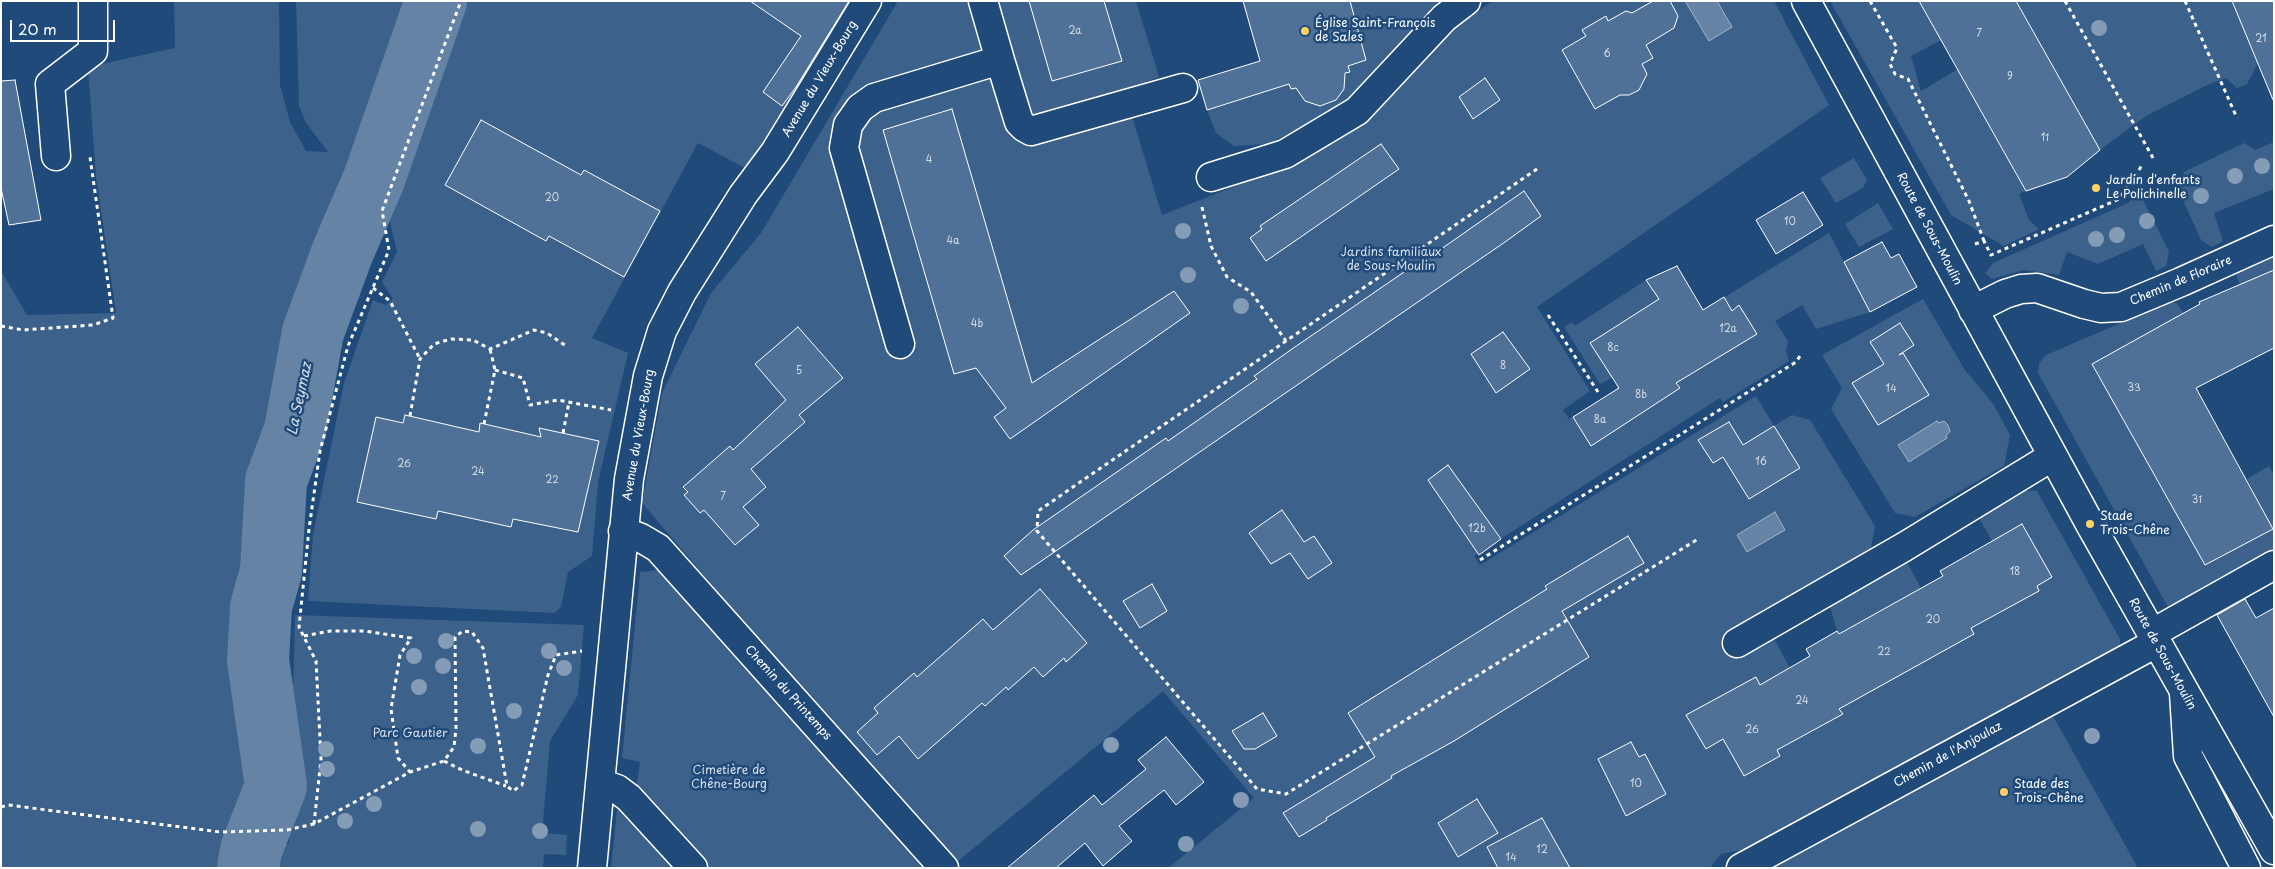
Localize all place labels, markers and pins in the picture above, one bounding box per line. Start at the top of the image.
place label: Église Saint-François de Sales [1315,17,1435,45]
marker: Église Saint-François de Sales [1299,25,1311,37]
place label: Jardin d'enfants Le Polichinelle [2106,174,2200,202]
marker: Jardin d'enfants Le Polichinelle [2090,182,2102,194]
place label: Stade Trois-Chêne [2100,510,2170,538]
marker: Stade Trois-Chêne [2084,518,2096,530]
place label: Stade des Trois-Chêne [2014,778,2084,806]
marker: Stade des Trois-Chêne [1998,786,2010,798]

